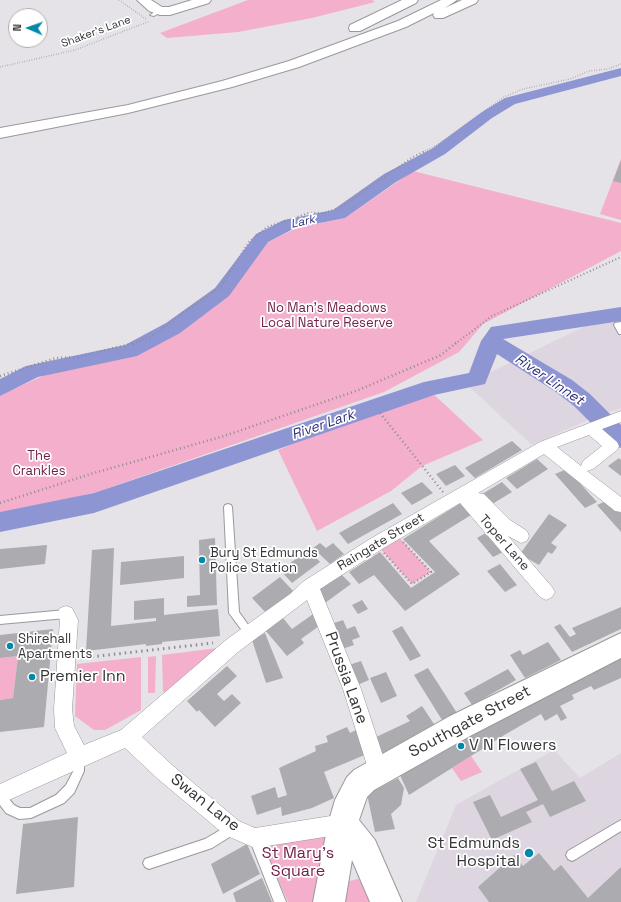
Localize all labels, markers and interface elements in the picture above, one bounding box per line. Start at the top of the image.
north arrow [8,8,48,48]
street label: Shaker's Lane [59,13,133,51]
text: N [10,24,24,32]
water label: Lark [289,212,317,232]
park label: No Man's Meadows Local Nature Reserve [261,300,393,331]
water label: River Linnet [511,351,587,409]
water label: River Lark [289,406,357,444]
park label: The Crankles [12,448,66,479]
street label: Raingate Street [335,510,427,574]
street label: Toper Lane [476,512,532,574]
place label: Bury St Edmunds Police Station [210,545,318,576]
marker: Bury St Edmunds Police Station [197,555,207,565]
street label: Prussia Lane [320,629,372,727]
place label: Shirehall Apartments [18,631,92,662]
marker: Shirehall Apartments [5,641,15,651]
place label: Premier Inn [40,667,126,687]
marker: Premier Inn [27,672,37,682]
street label: Southgate Street [406,682,534,762]
place label: V N Flowers [469,736,556,756]
marker: V N Flowers [456,741,466,751]
street label: Swan Lane [166,770,244,836]
place label: St Edmunds Hospital [427,834,520,872]
park label: St Mary's Square [262,844,334,882]
marker: St Edmunds Hospital [523,847,535,859]

